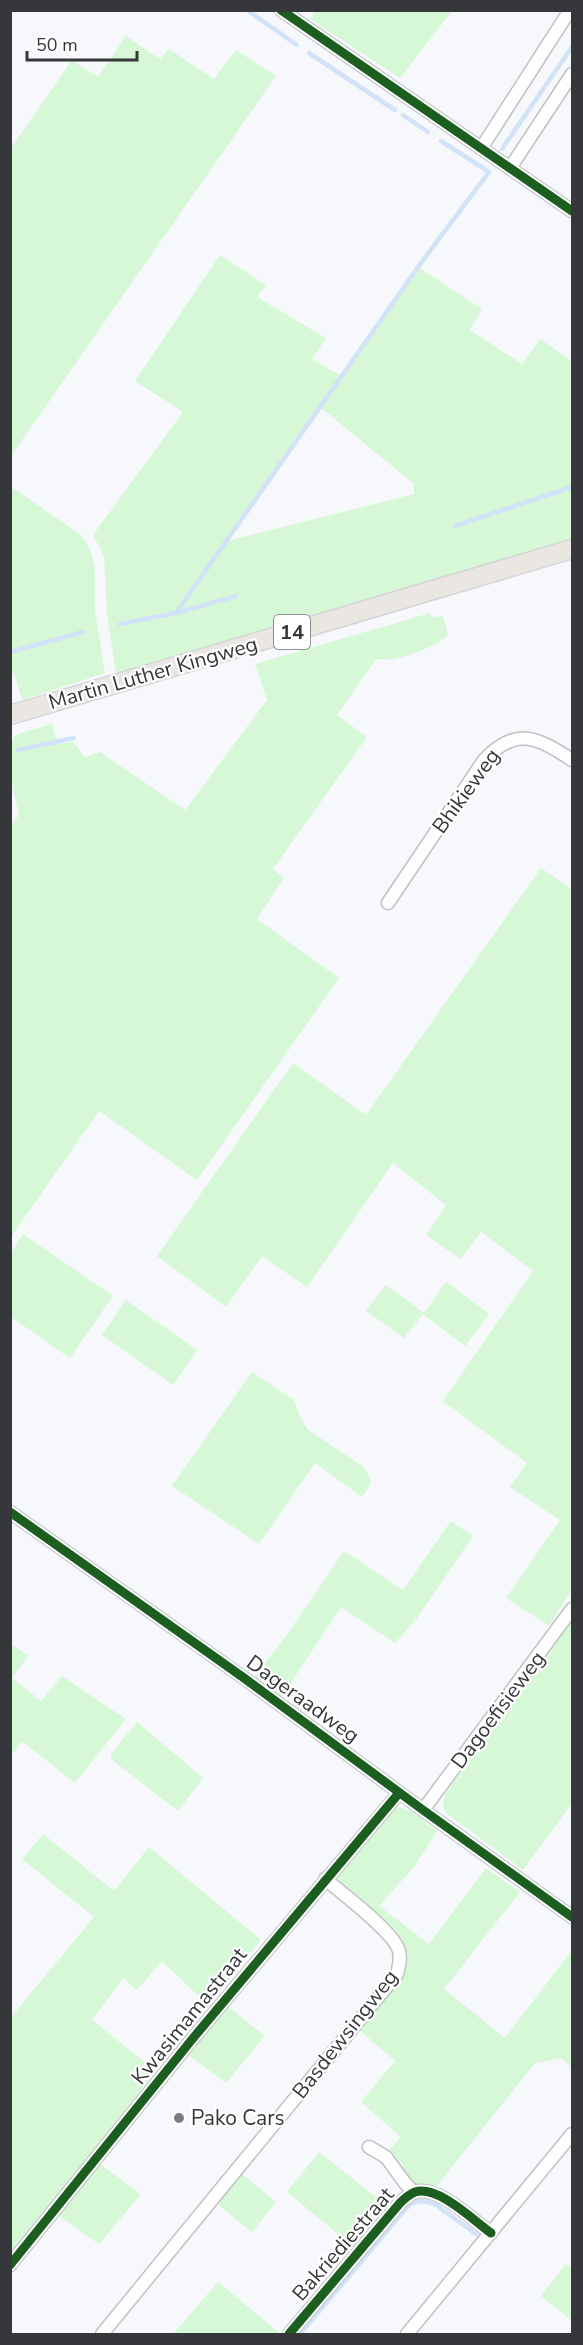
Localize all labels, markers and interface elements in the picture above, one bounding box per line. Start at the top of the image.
scale bar [27,24,136,62]
text: 50 m [36,33,78,57]
road number: 14 [274,615,310,649]
street label: Martin Luther Kingweg [45,630,261,716]
street label: Bhikieweg [426,743,506,839]
street label: Dagoefisieweg [445,1645,551,1775]
street label: Dageraadweg [241,1649,365,1749]
street label: Kwasimamastraat [125,1941,253,2090]
street label: Basdewsingweg [286,1964,404,2104]
place label: Pako Cars [191,2104,285,2132]
marker: Pako Cars [172,2111,186,2125]
street label: Bakriediestraat [286,2181,401,2307]

